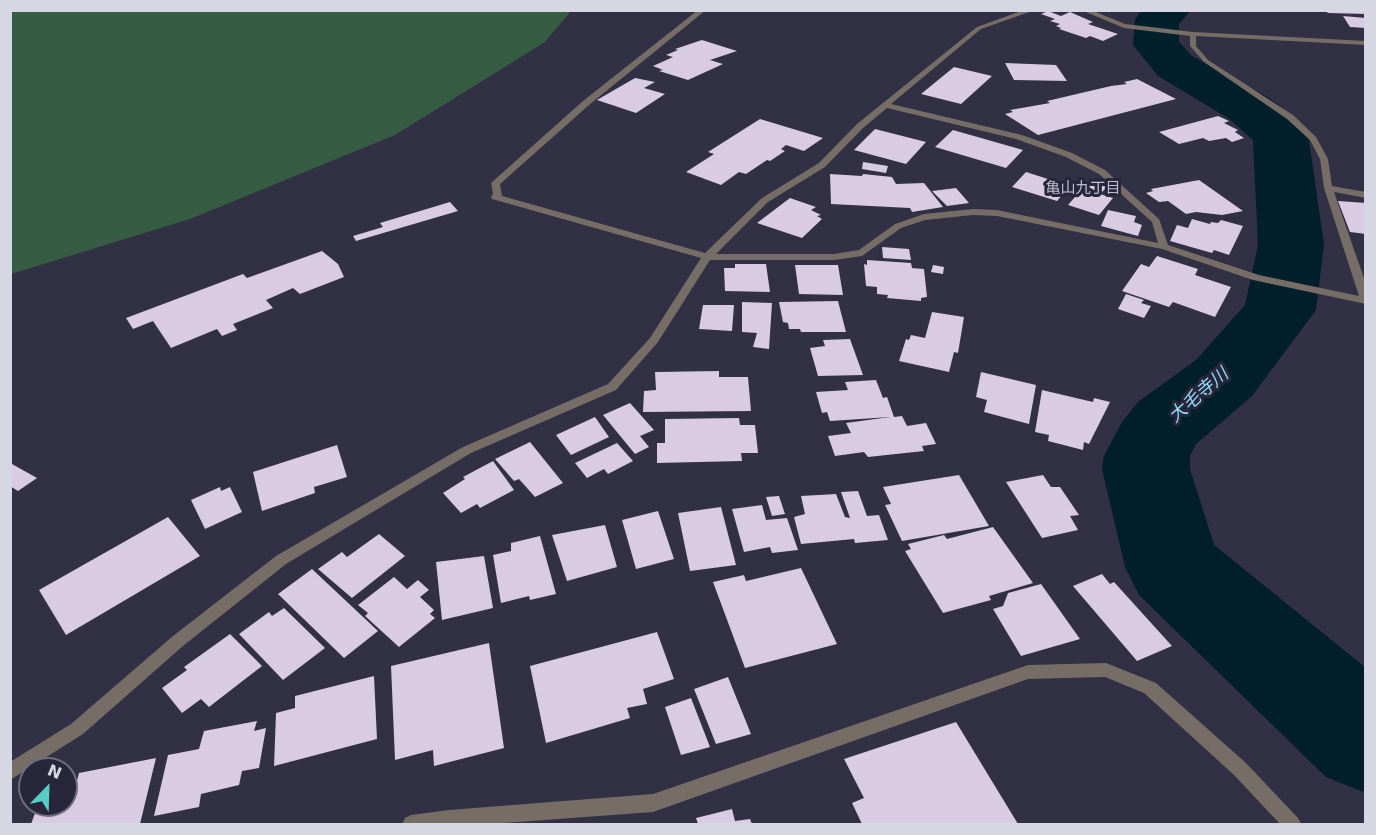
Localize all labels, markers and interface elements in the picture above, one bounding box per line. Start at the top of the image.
district label: 亀山九丁目 [1046,180,1120,198]
water label: 大毛寺川 [1165,364,1233,428]
north arrow [18,757,78,817]
text: N [45,760,64,783]

